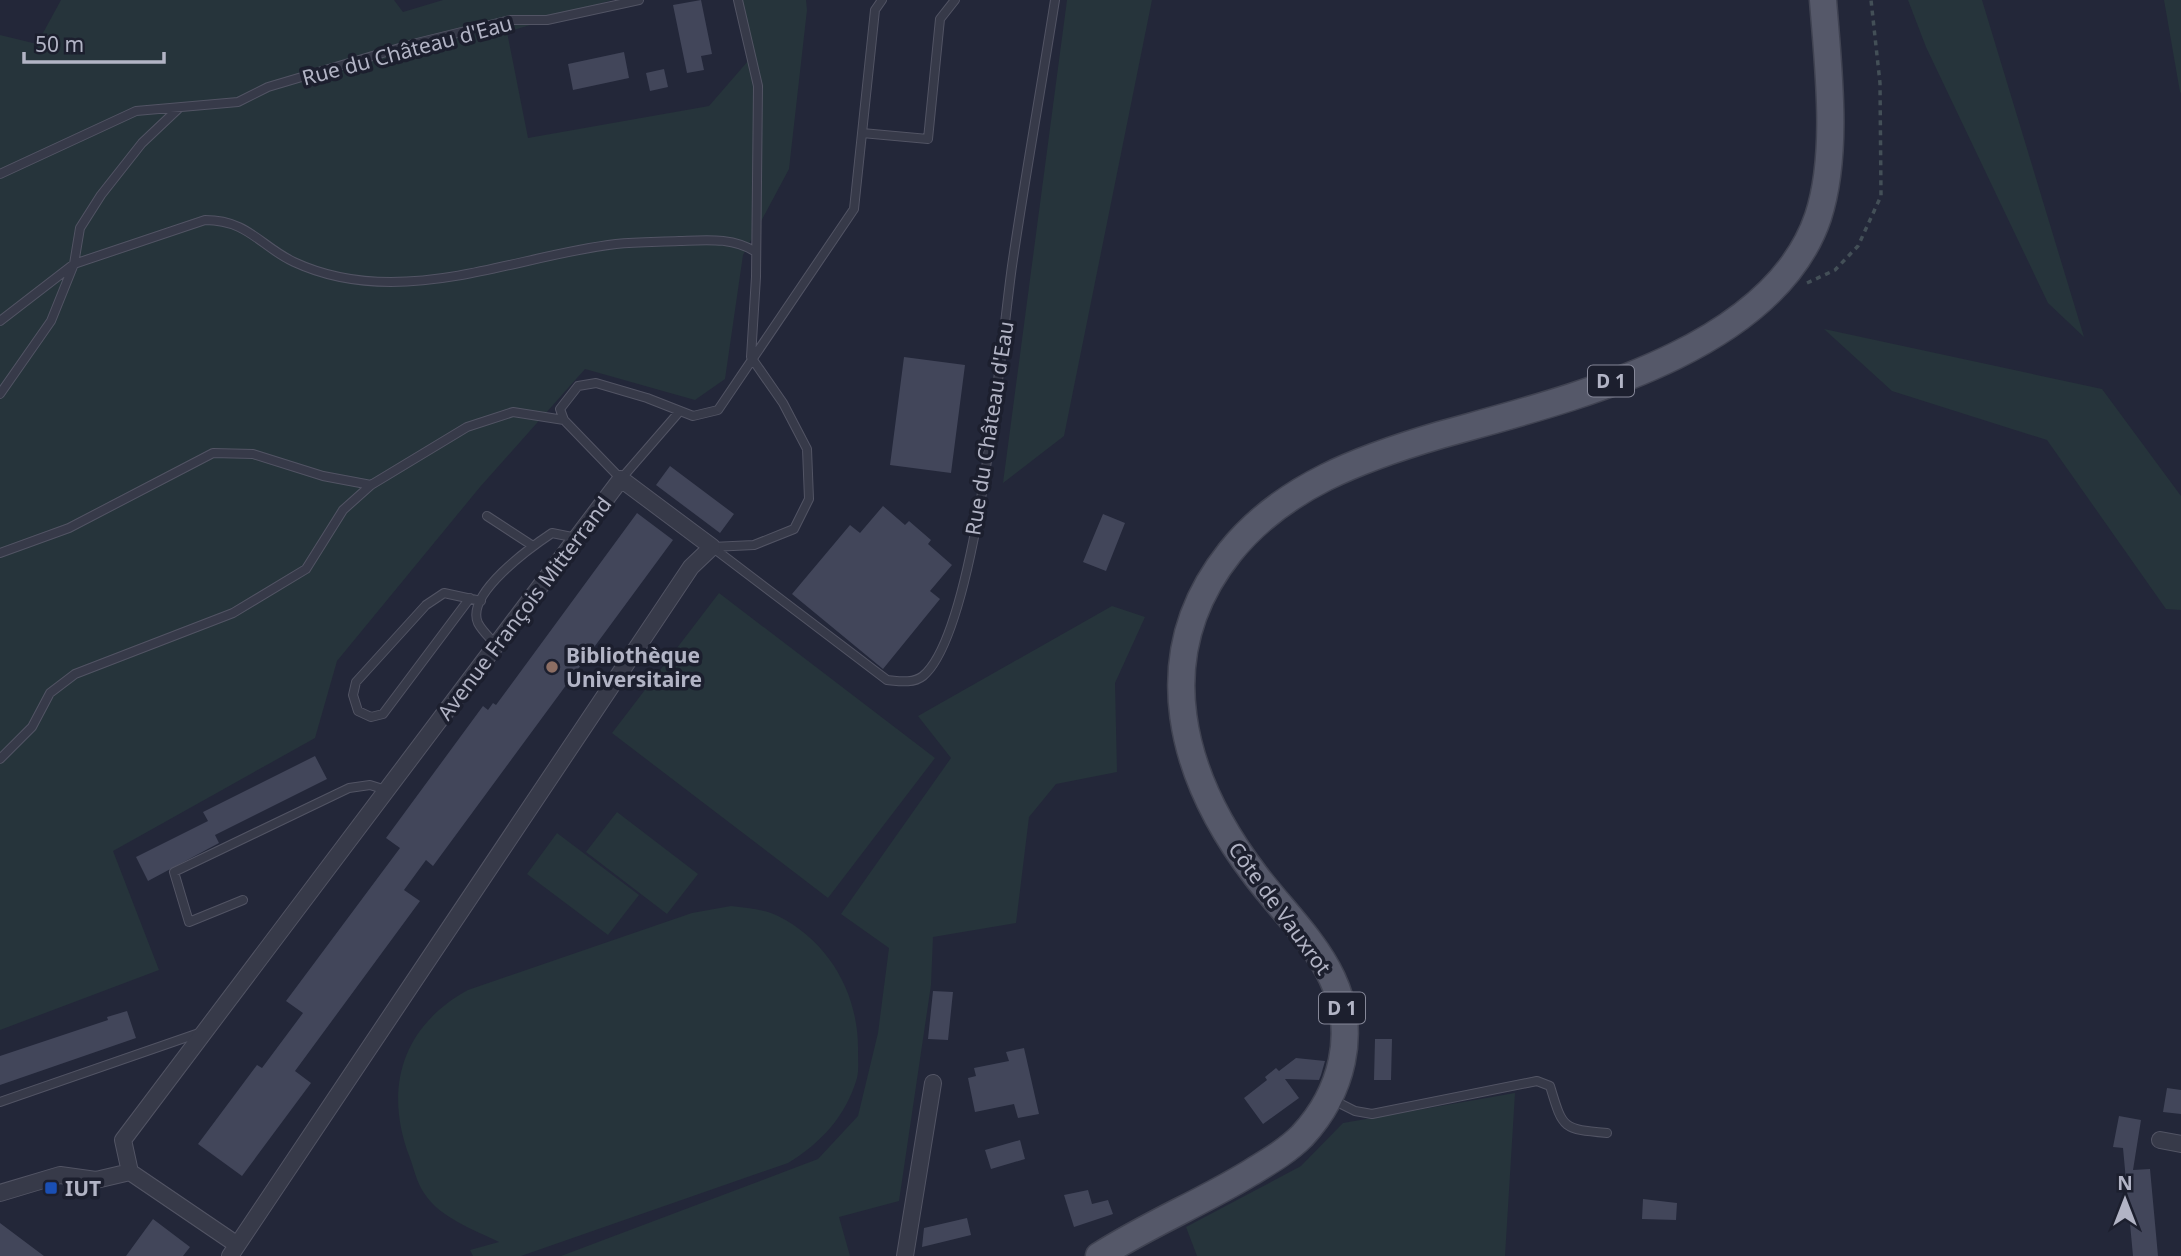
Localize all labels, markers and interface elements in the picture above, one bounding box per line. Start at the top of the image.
street label: Rue du Château d'Eau [299,8,515,92]
scale bar [24,21,164,65]
text: 50 m [35,30,84,58]
street label: Rue du Château d'Eau [958,319,1020,537]
road number: D 1 [1588,366,1634,396]
street label: Avenue François Mitterrand [431,491,617,725]
place label: Bibliothèque Universitaire [566,641,702,693]
marker: Bibliothèque Universitaire [544,659,560,675]
street label: Côte de Vauxrot [1222,836,1338,980]
road number: D 1 [1319,992,1365,1024]
north arrow [2090,1165,2160,1235]
text: N [2117,1170,2133,1196]
place label: IUT [65,1174,101,1202]
marker: IUT [43,1180,59,1196]

